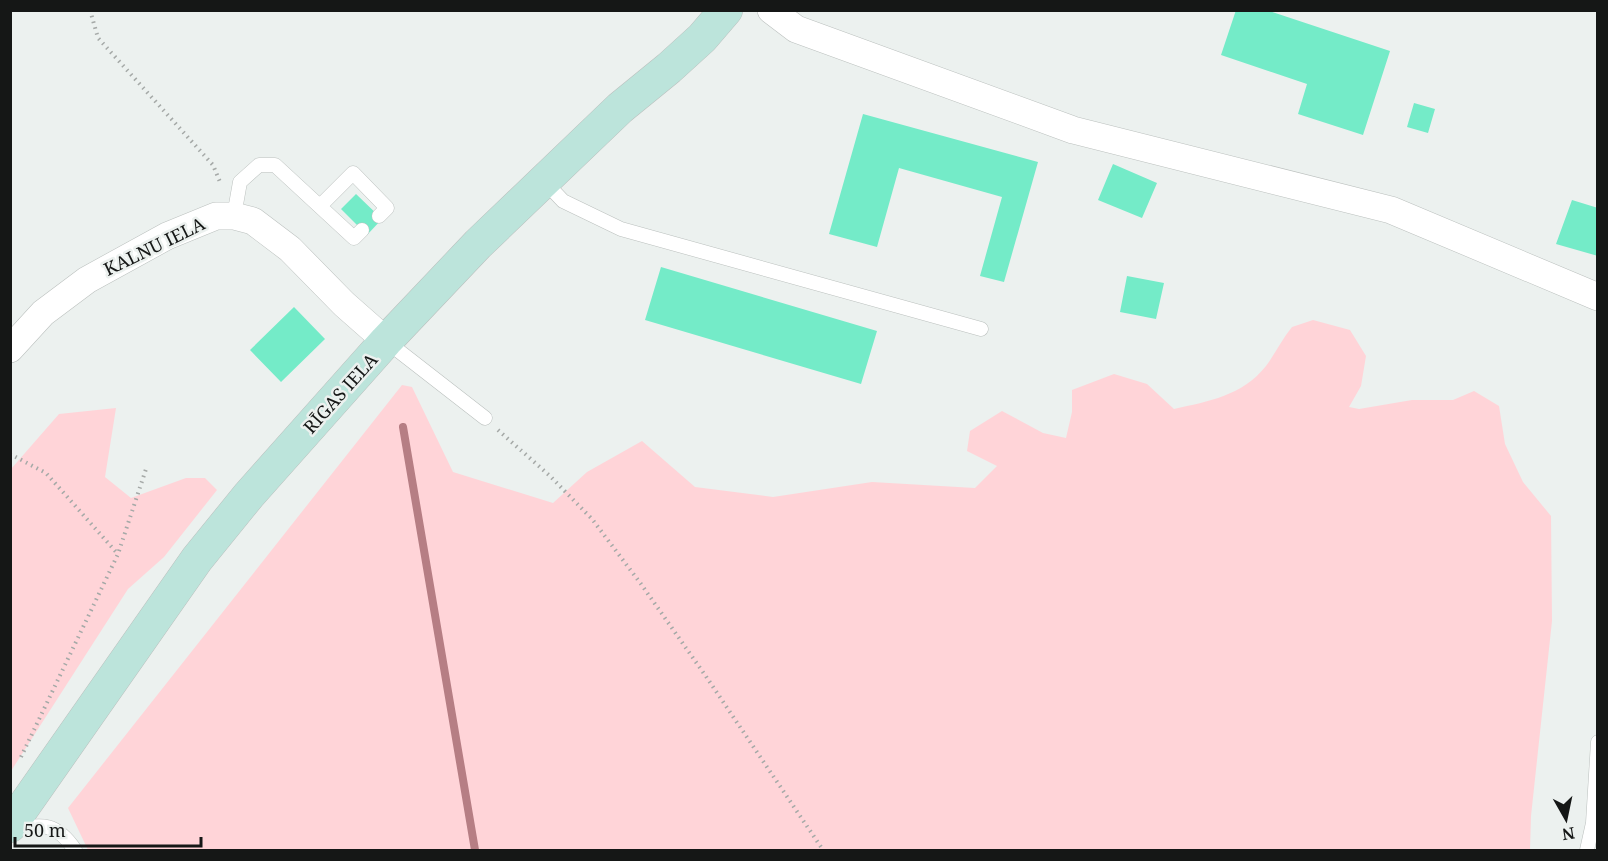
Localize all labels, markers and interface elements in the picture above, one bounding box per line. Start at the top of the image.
street label: KALNU IELA [100,211,209,281]
street label: RĪGAS IELA [298,348,383,438]
north arrow [1536,789,1596,849]
scale bar [15,810,201,848]
text: 50 m [24,818,66,842]
text: N [1560,822,1576,846]

